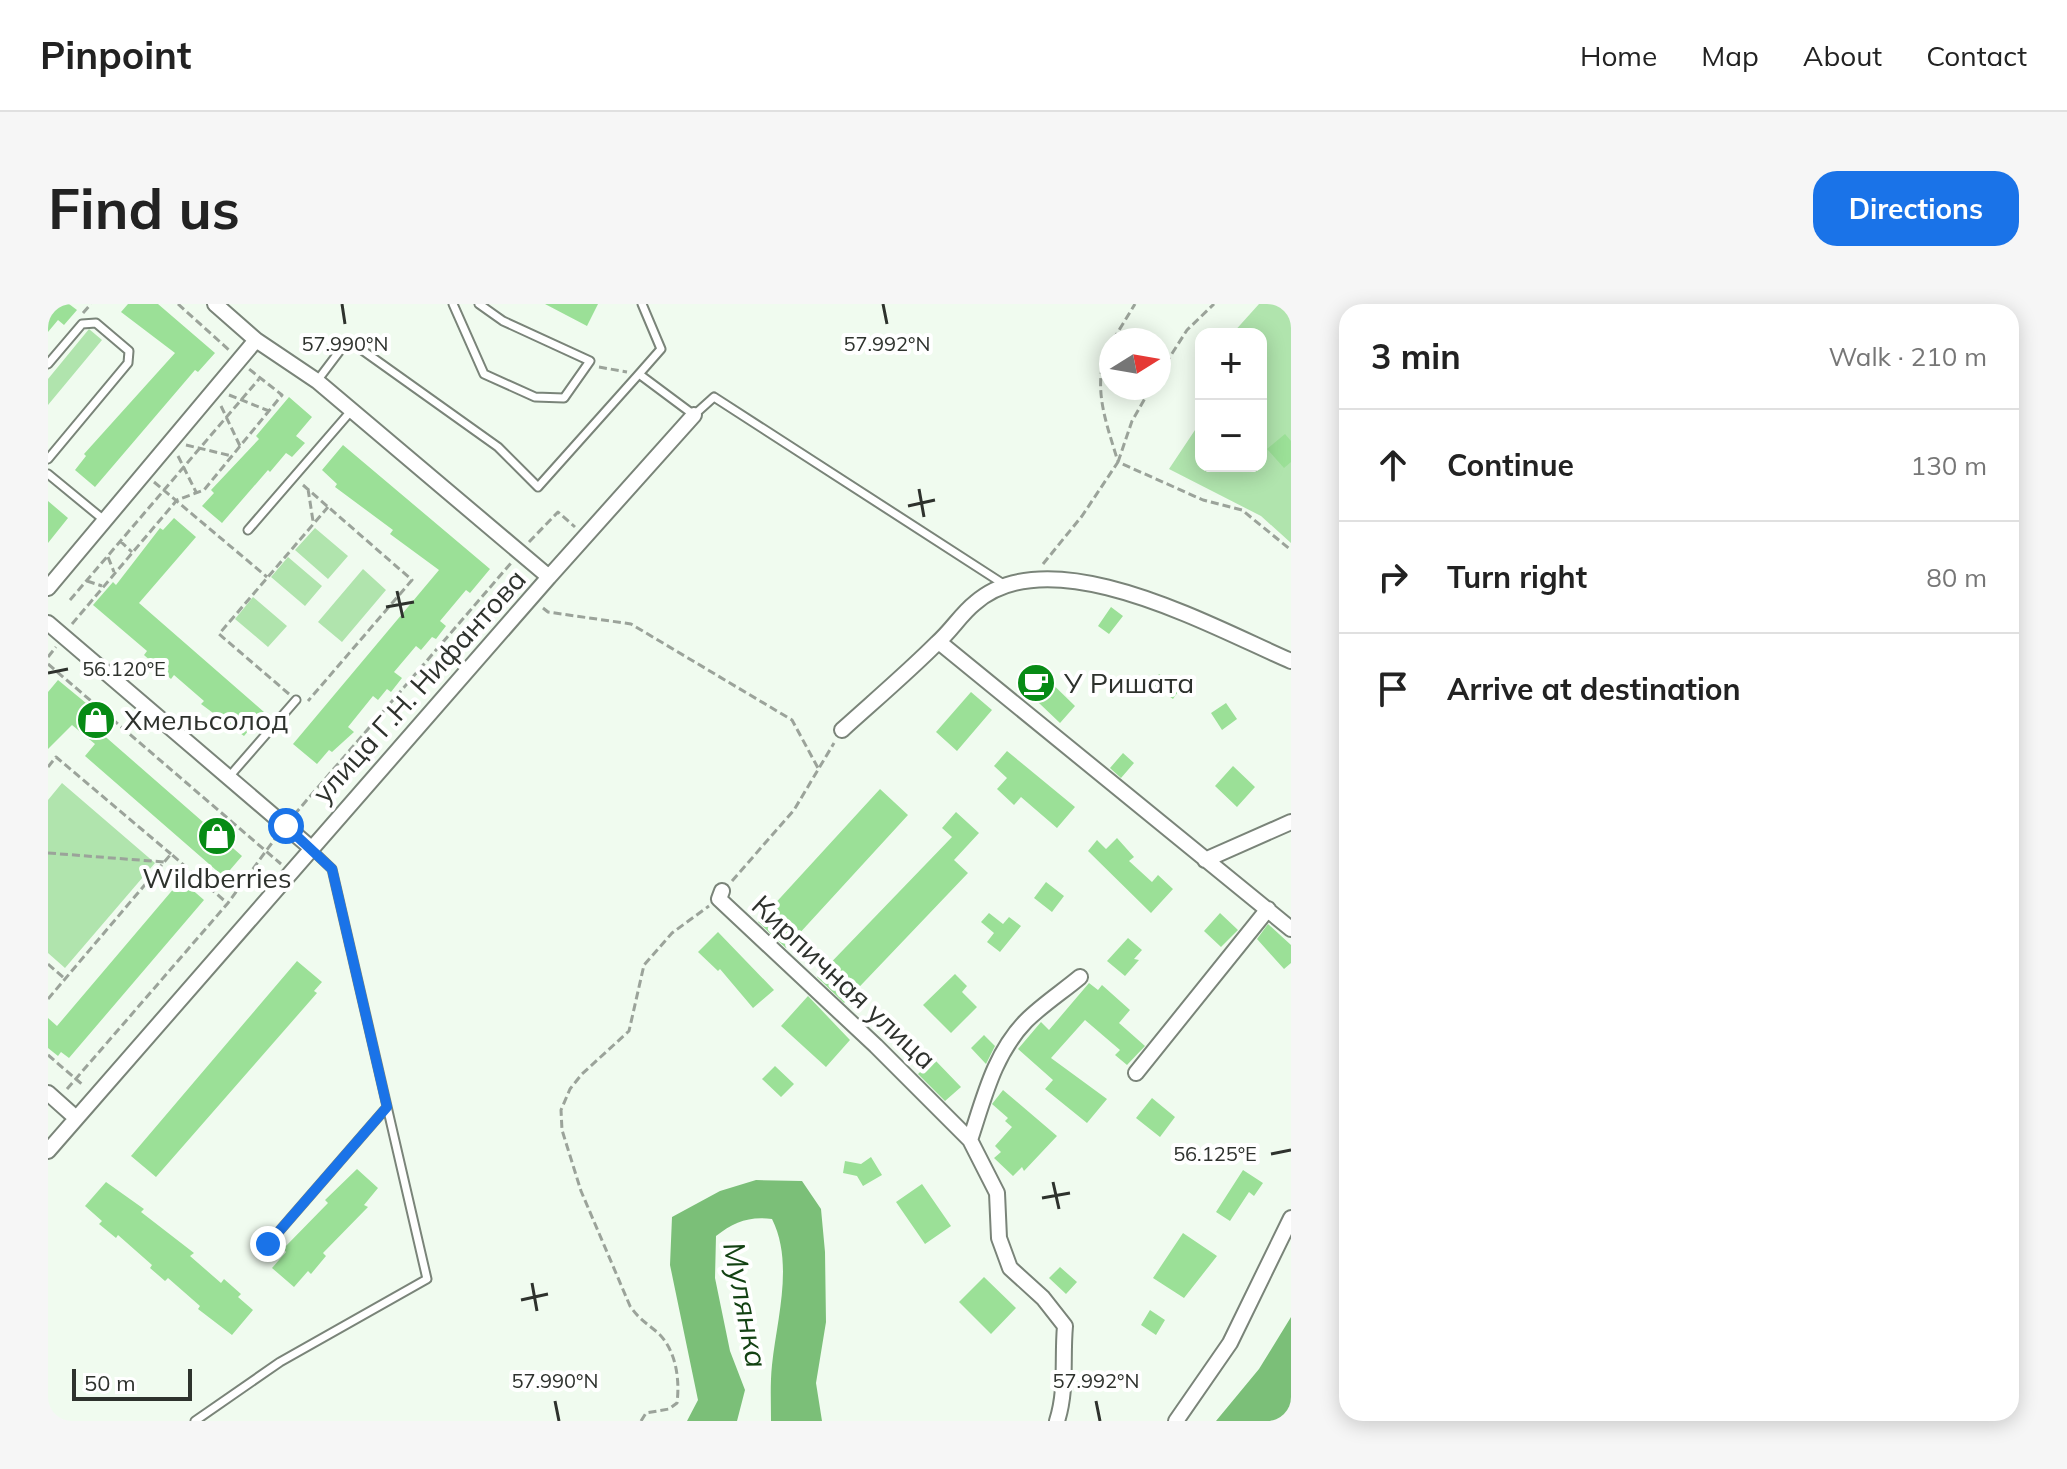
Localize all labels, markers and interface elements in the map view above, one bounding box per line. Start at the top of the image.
text: Pinpoint [40,31,191,79]
text: Home [1580,38,1657,73]
text: Map [1701,38,1759,73]
text: About [1803,38,1882,73]
text: Contact [1926,38,2027,73]
button: Directions [1813,171,2019,246]
text: Find us [48,173,240,243]
north arrow [1099,328,1171,400]
map controls [1195,328,1267,472]
button: + [1195,328,1267,400]
text: 57.990°N [302,331,388,356]
text: 57.992°N [844,331,930,356]
text: 3 min [1371,335,1461,378]
text: Walk · 210 m [1828,340,1987,373]
button: − [1195,400,1267,472]
icon: ahead [1371,443,1415,487]
text: Continue [1447,446,1574,484]
text: 130 m [1911,449,1987,482]
icon: right [1371,555,1415,599]
text: Turn right [1447,558,1587,596]
text: 80 m [1926,561,1987,594]
street label: улица Г.Н. Нифантова [304,562,533,810]
text: 56.120°E [82,656,166,681]
cafe icon: У Ришата [1015,662,1057,704]
place label: У Ришата [1063,665,1194,700]
icon: arrive [1371,667,1415,711]
text: Arrive at destination [1447,670,1741,708]
shop icon: Хмельсолод [75,699,117,741]
place label: Хмельсолод [124,702,288,737]
route start [268,808,304,844]
shop icon: Wildberries [196,815,238,857]
place label: Wildberries [142,860,292,895]
street label: Кирпичная улица [745,887,944,1076]
text: 56.125°E [1173,1141,1257,1166]
route end [250,1226,286,1262]
water label: Мулянка [715,1239,777,1371]
scale bar [72,1365,192,1401]
text: 57.990°N [512,1368,598,1393]
text: 57.992°N [1053,1368,1139,1393]
text: 50 m [84,1369,135,1397]

